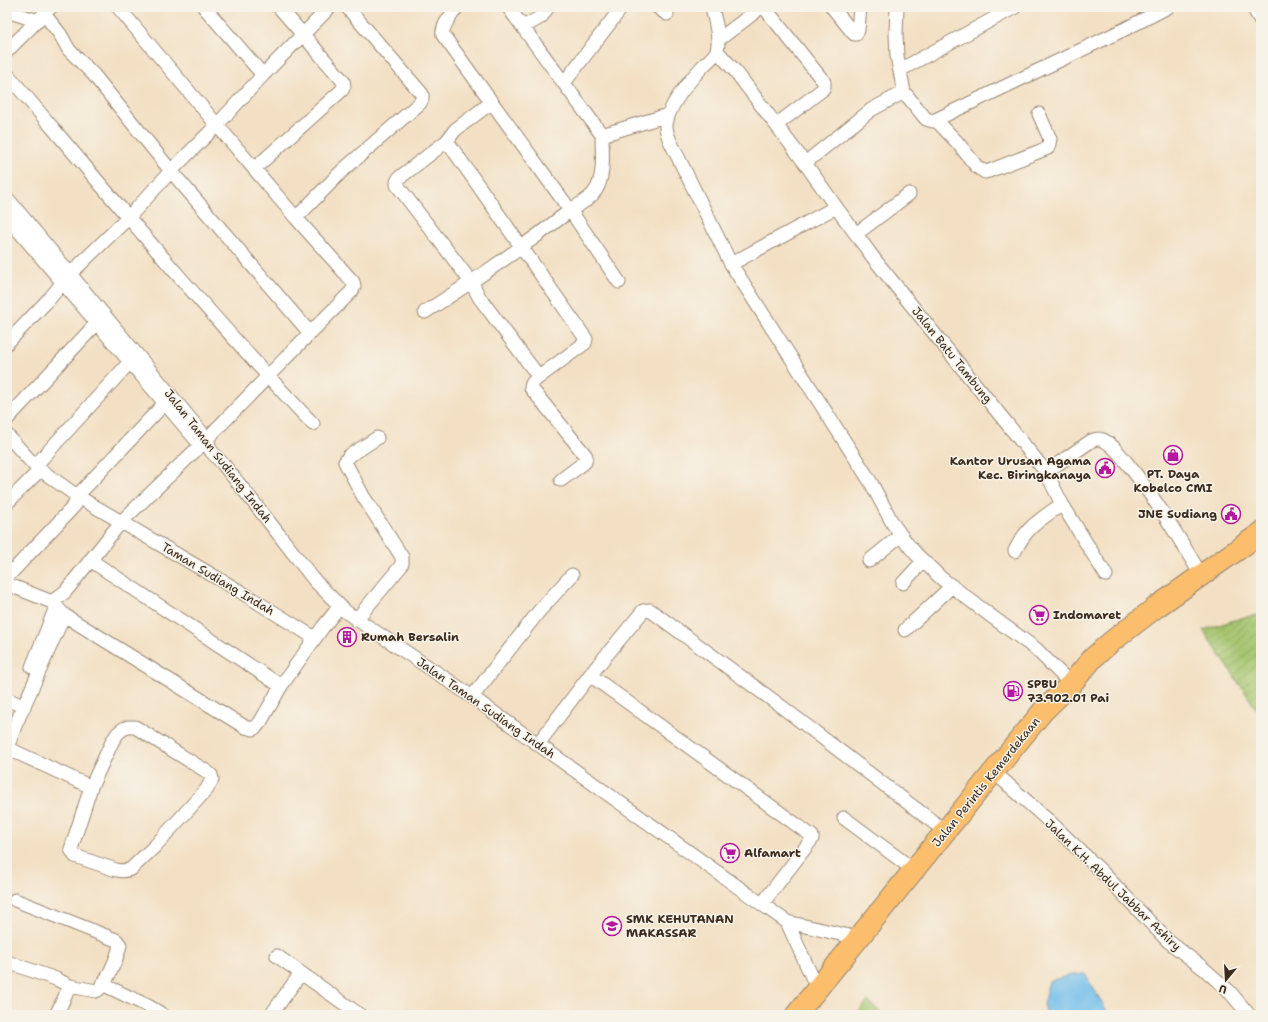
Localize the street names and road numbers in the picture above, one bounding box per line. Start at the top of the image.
street label: Jalan Batu Tambung [908,304,996,406]
street label: Jalan Taman Sudiang Indah [161,386,275,526]
street label: Taman Sudiang Indah [159,539,277,619]
street label: Jalan Taman Sudiang Indah [413,654,559,762]
street label: Jalan Perintis Kemerdekaan [929,714,1043,850]
street label: Jalan K.H. Abdul Jabbar Ashiry [1042,816,1185,954]

